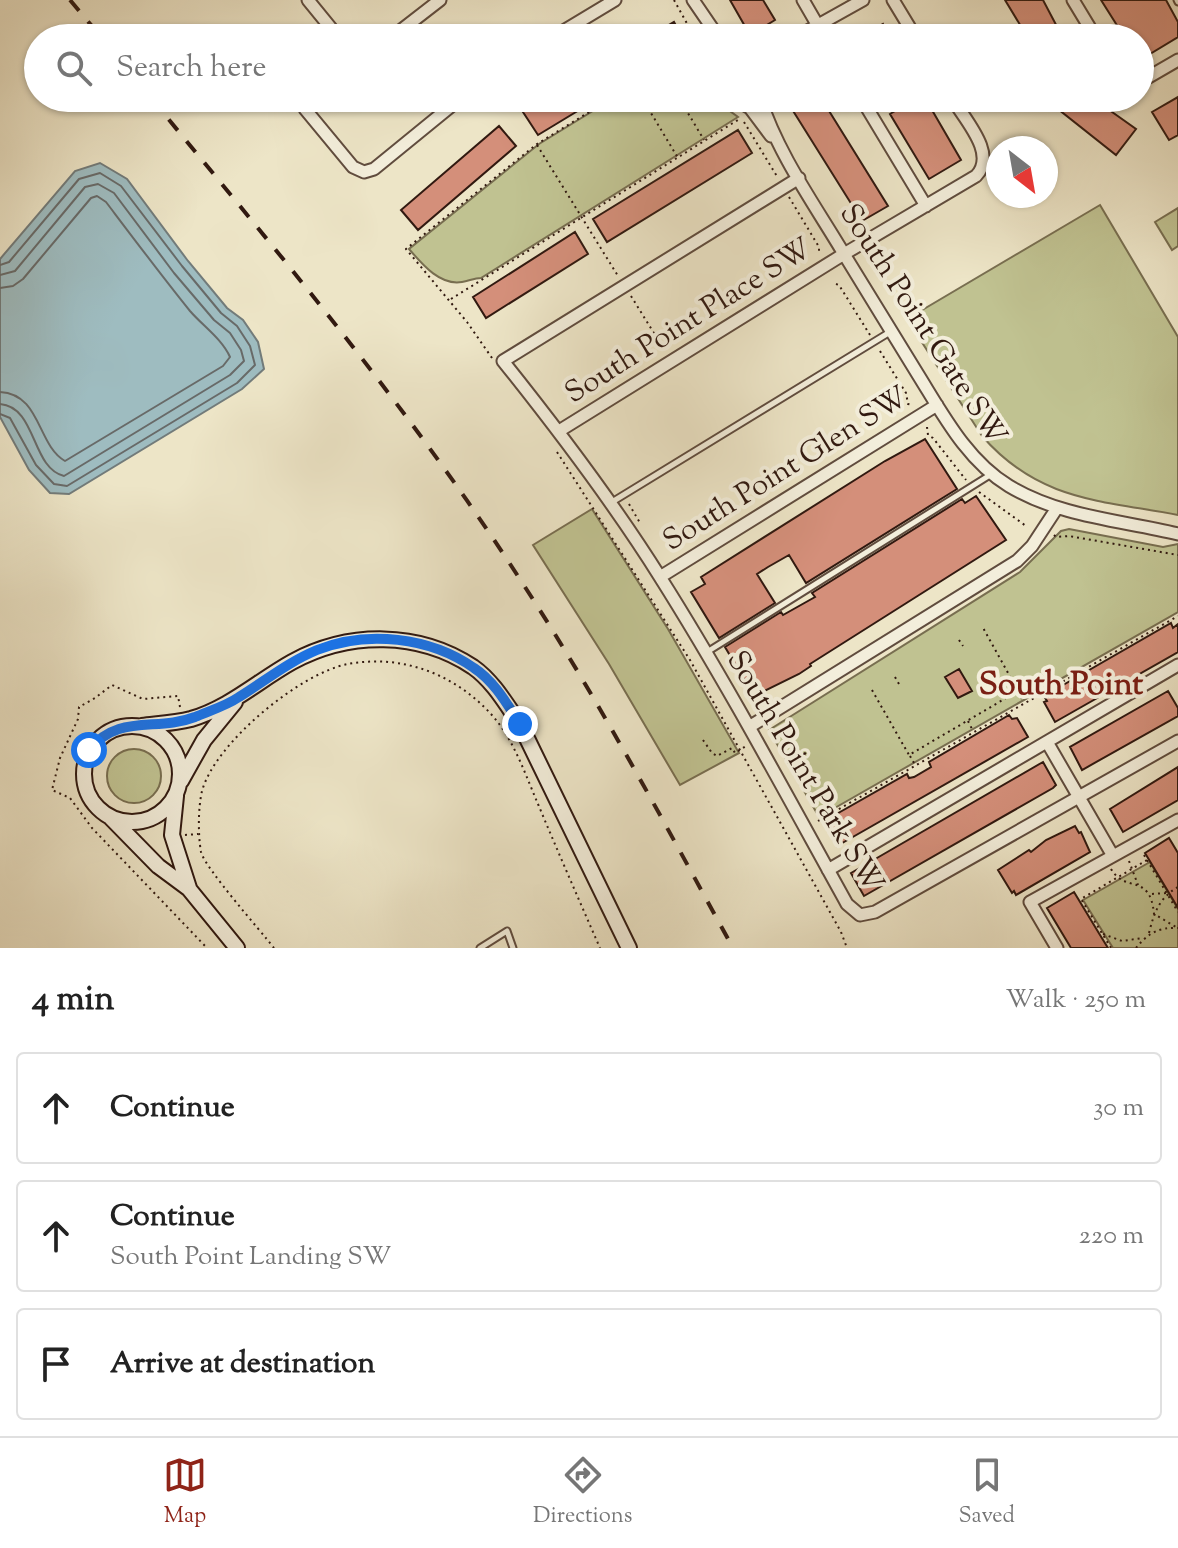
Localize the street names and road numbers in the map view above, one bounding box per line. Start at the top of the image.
street label: South Point Gate SW [828,196,1016,454]
street label: South Point Place SW [557,229,821,415]
street label: South Point Glen SW [655,377,917,563]
street label: South Point Park SW [715,643,893,901]

